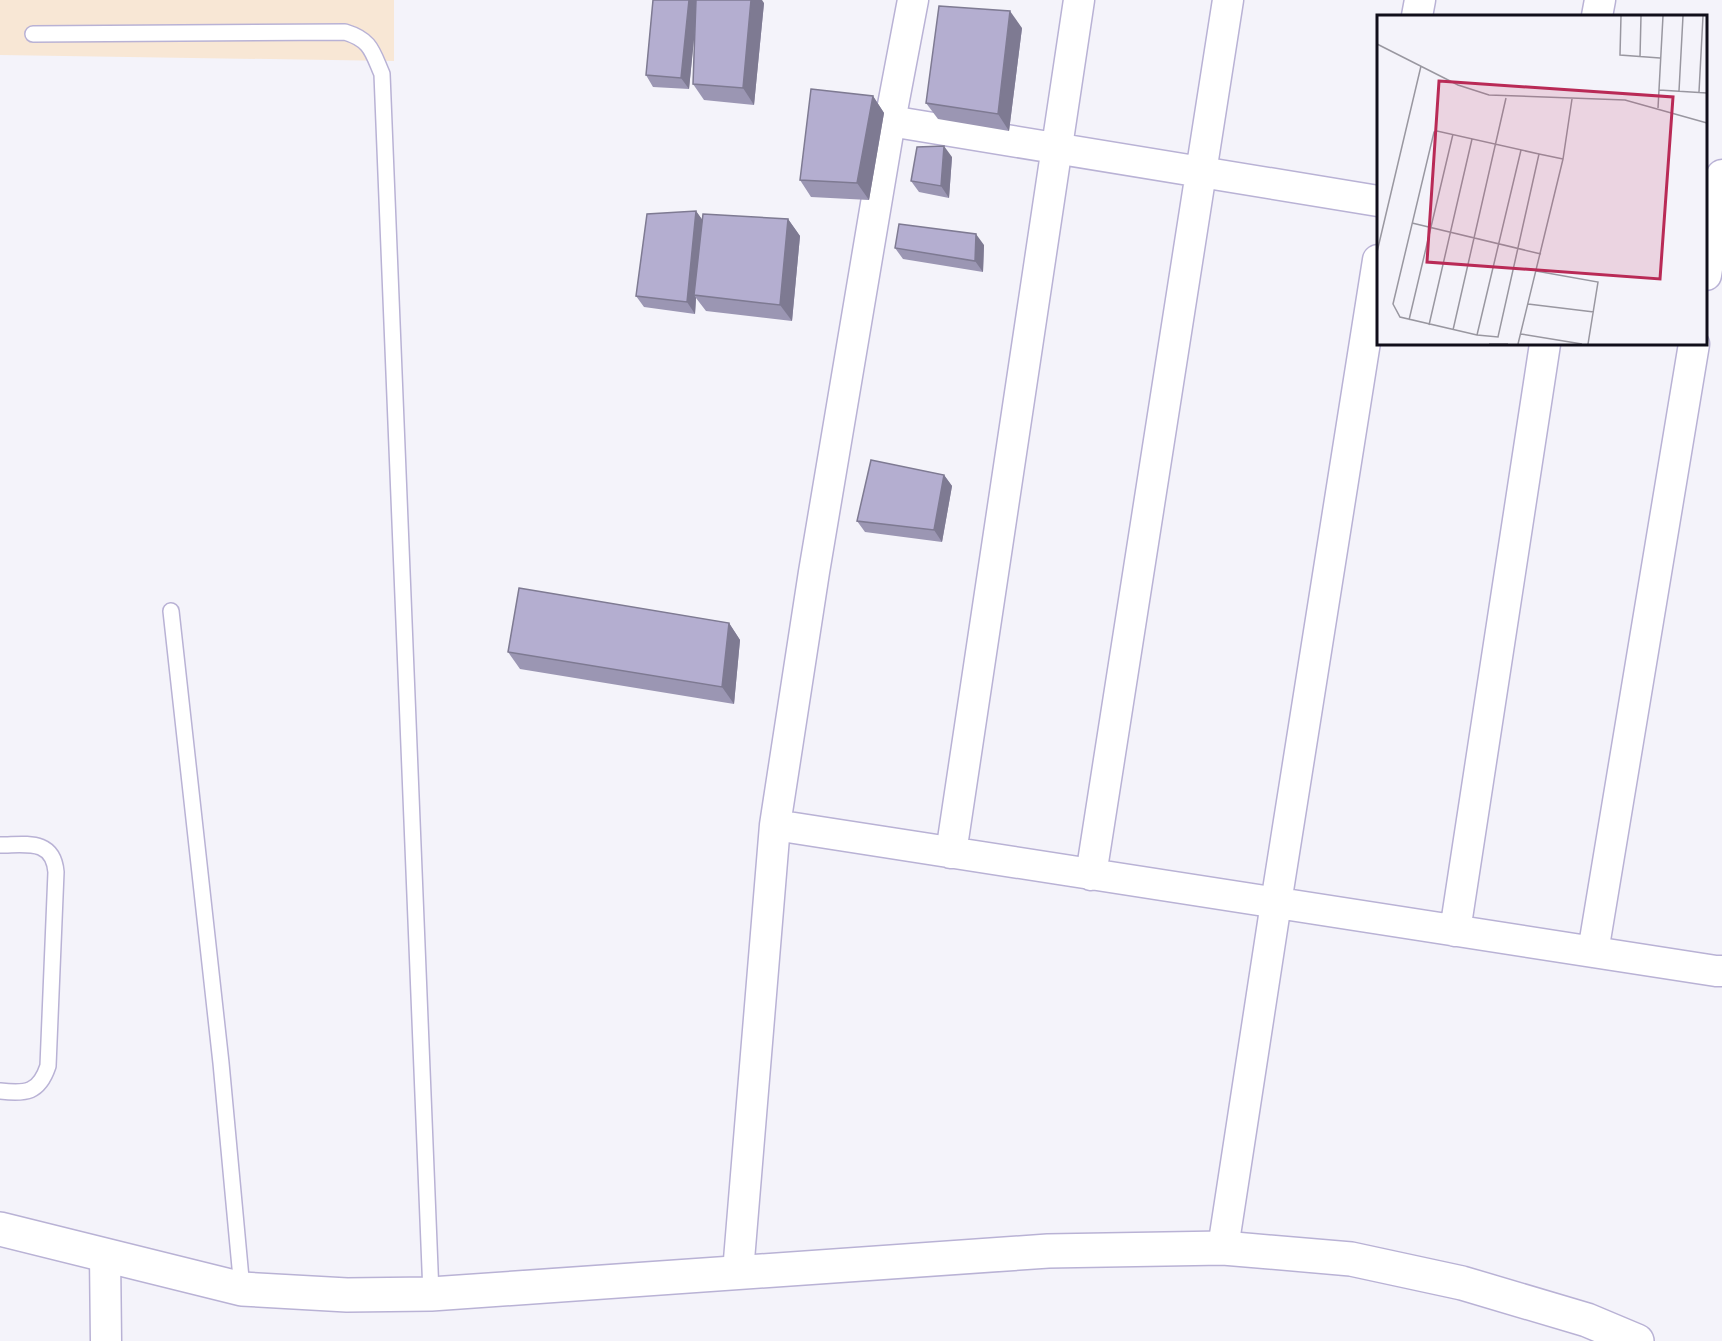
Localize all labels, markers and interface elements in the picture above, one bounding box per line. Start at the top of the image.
inset map [1377,15,1707,345]

